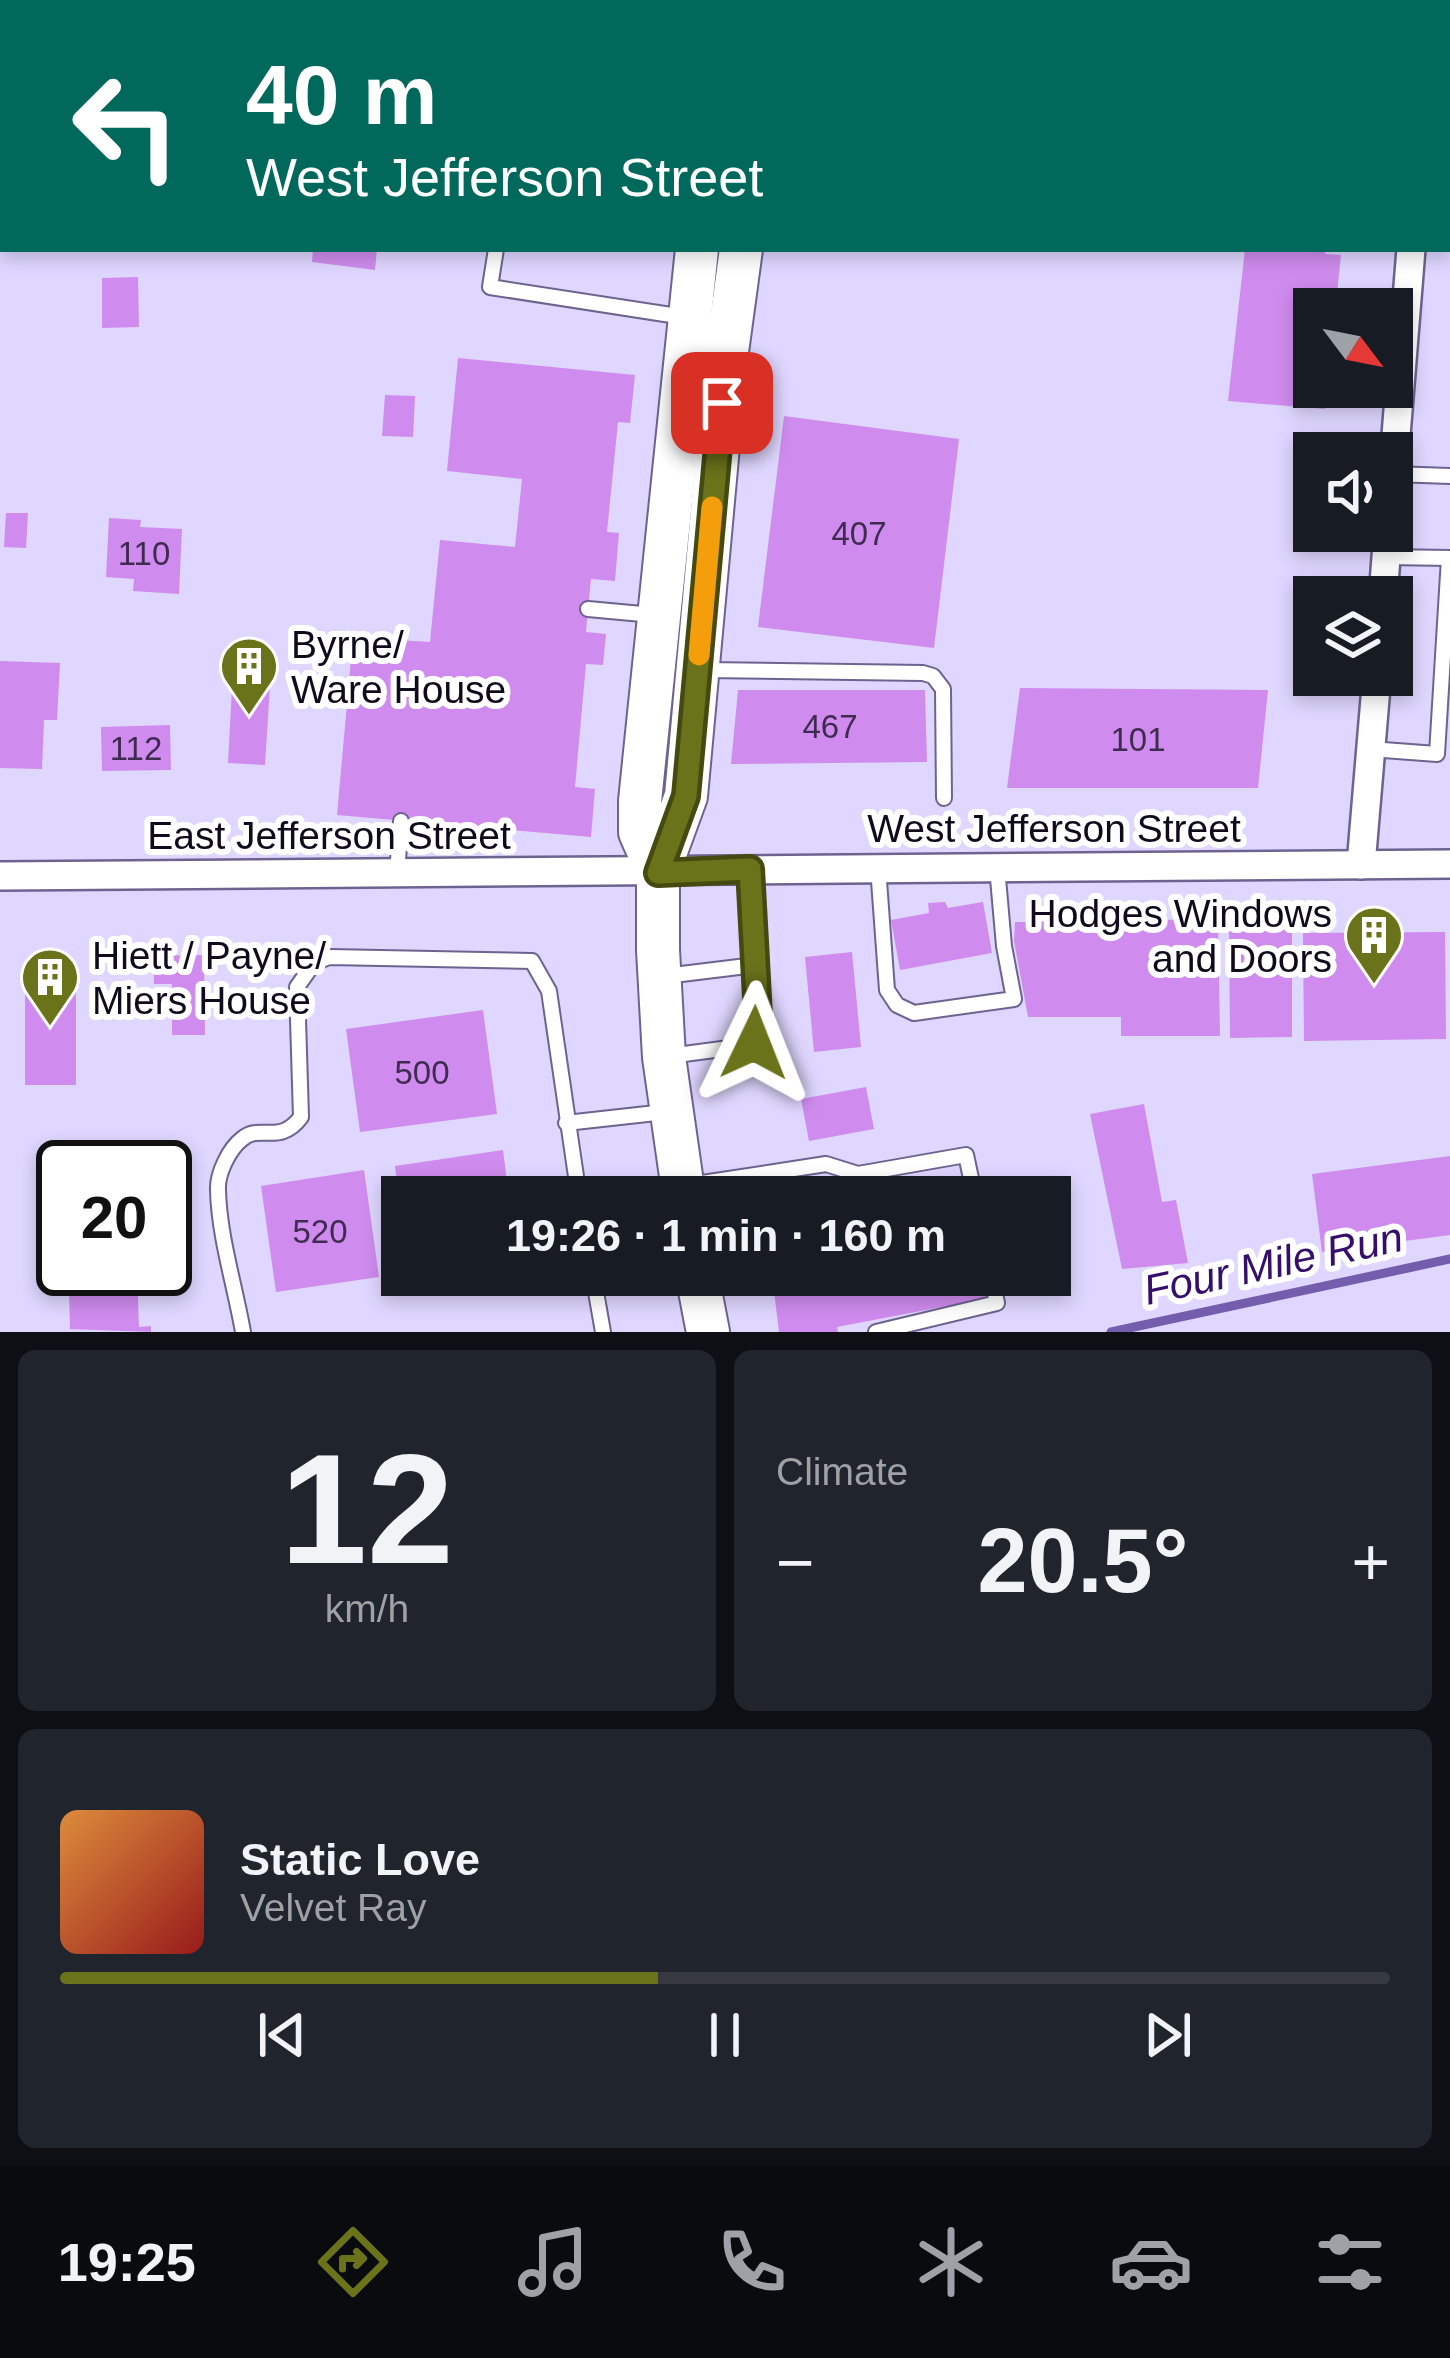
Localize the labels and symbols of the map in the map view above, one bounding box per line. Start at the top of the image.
north arrow [1293,288,1413,408]
pin [671,352,773,454]
house number: 407 [831,515,887,552]
house number: 110 [118,535,170,572]
place label: Byrne/ Ware House [291,623,506,711]
building icon: Byrne/ Ware House [218,635,280,717]
house number: 467 [802,708,858,745]
house number: 101 [1110,721,1166,758]
house number: 112 [110,730,162,767]
street label: West Jefferson Street [867,807,1241,850]
street label: East Jefferson Street [147,814,511,857]
place label: Hodges Windows and Doors [1029,892,1332,980]
building icon: Hodges Windows and Doors [1343,904,1405,986]
place label: Hiett / Payne/ Miers House [92,934,326,1022]
building icon: Hiett / Payne/ Miers House [19,946,81,1028]
position arrow [691,980,817,1106]
house number: 500 [394,1054,450,1091]
speed limit sign: 20 [36,1140,192,1296]
house number: 520 [292,1213,348,1250]
water label: Four Mile Run [1139,1213,1407,1314]

